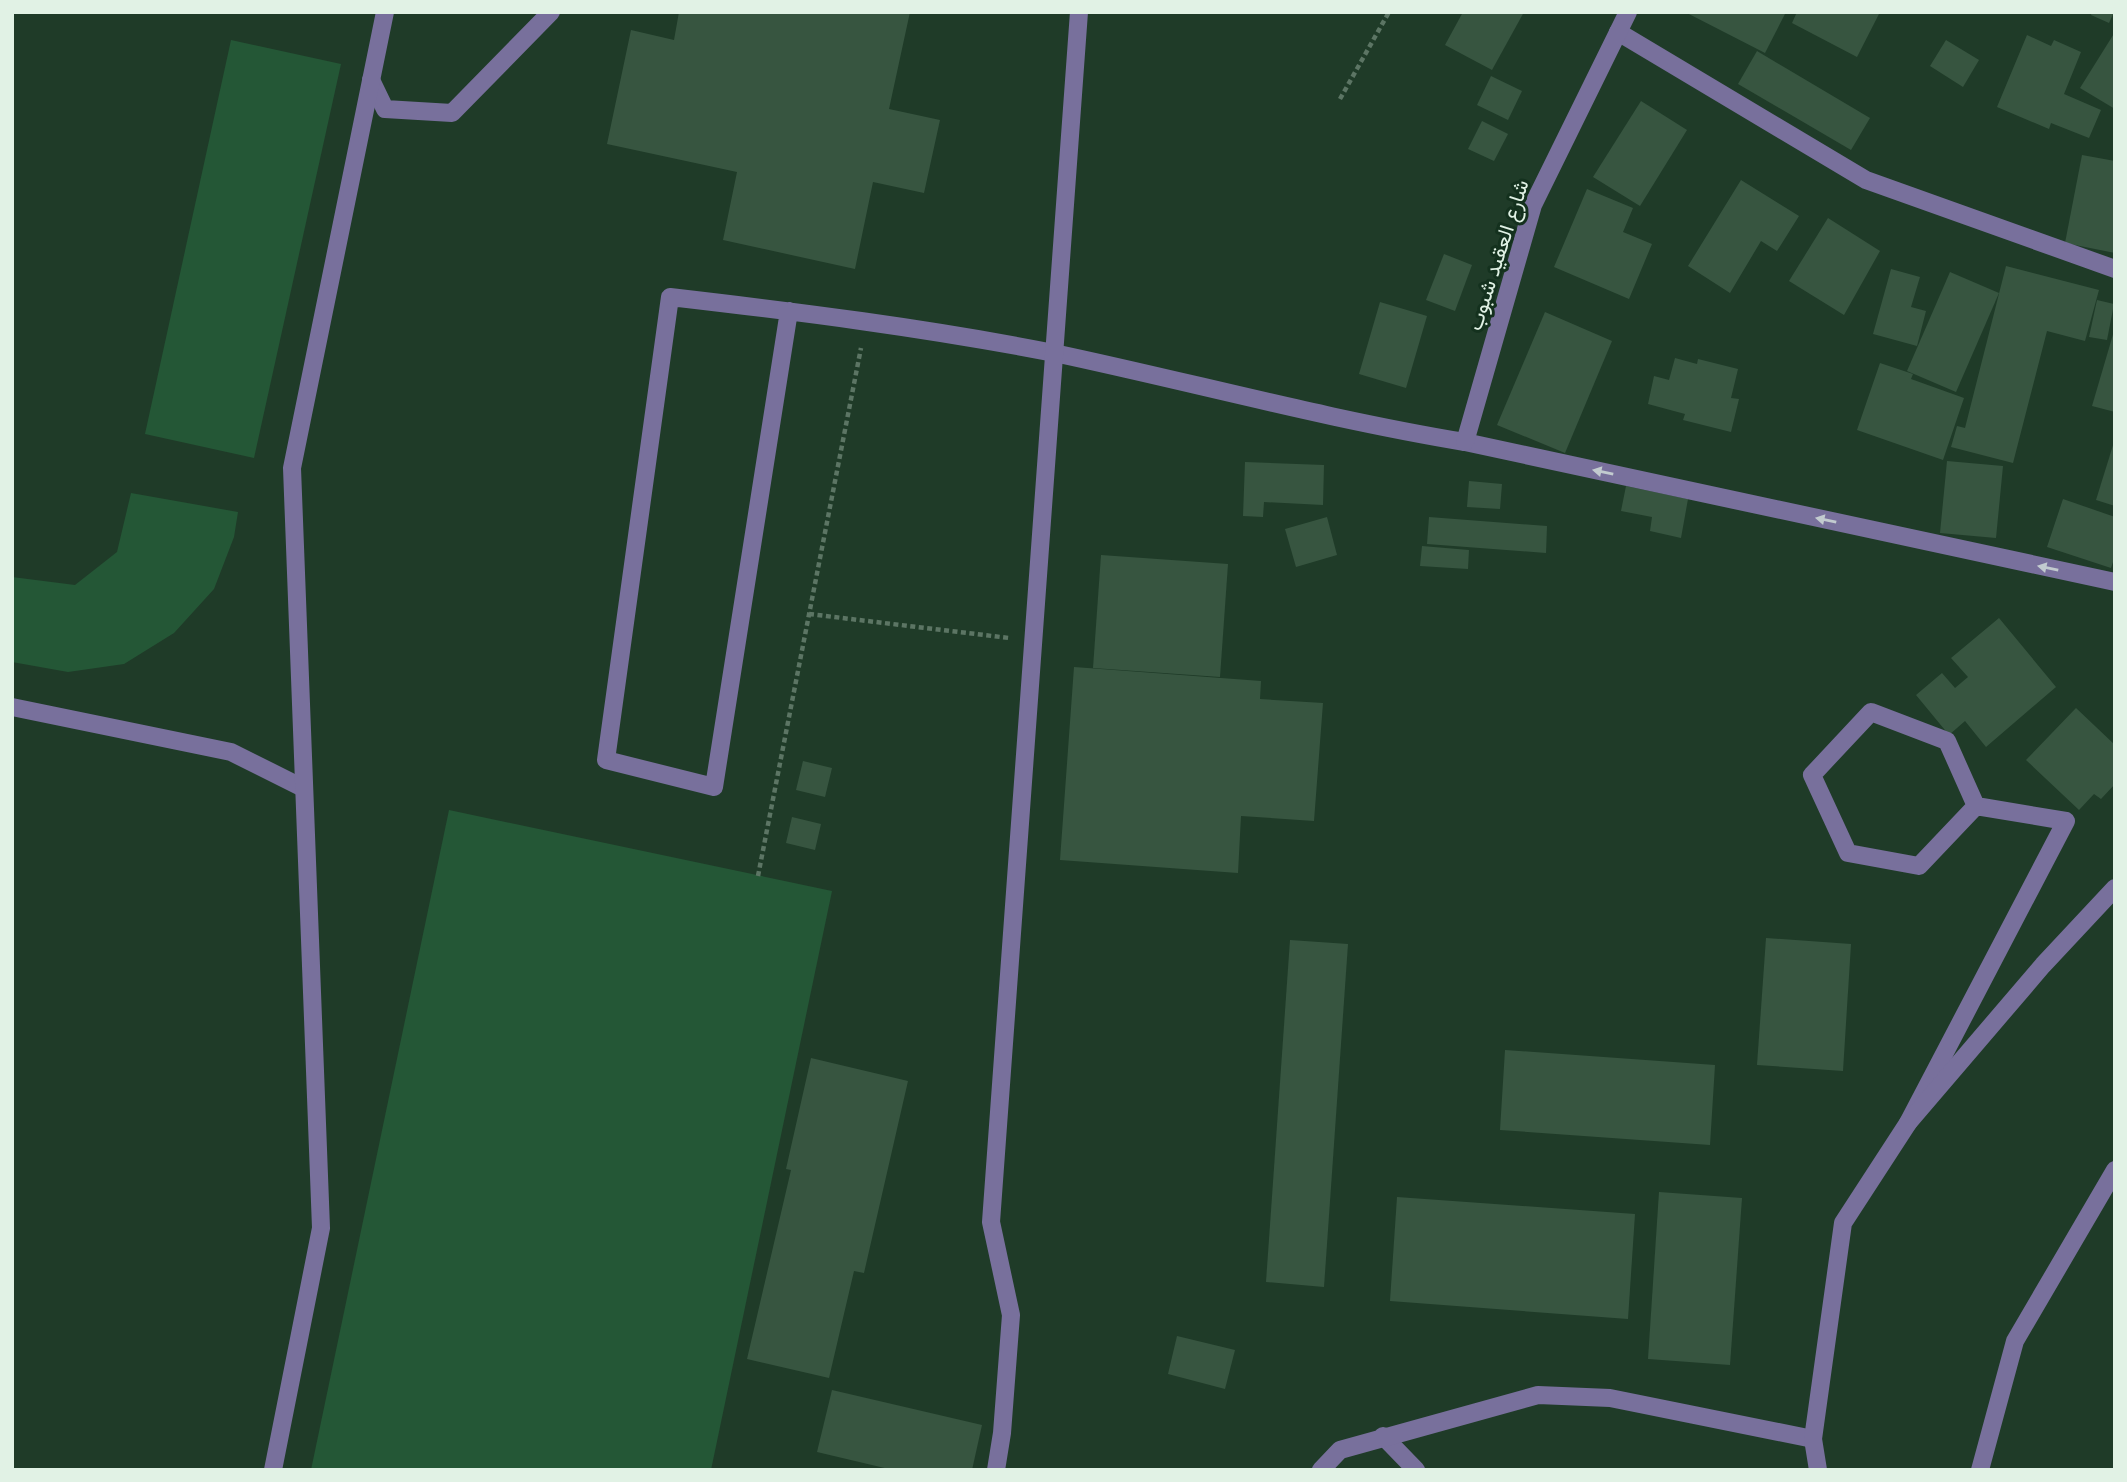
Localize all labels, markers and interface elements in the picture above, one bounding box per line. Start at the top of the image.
street label: شارع العقيد شبوب [1459,176,1536,334]
one-way arrow [1592,466,1614,477]
one-way arrow [1815,514,1837,525]
one-way arrow [2037,562,2059,573]

